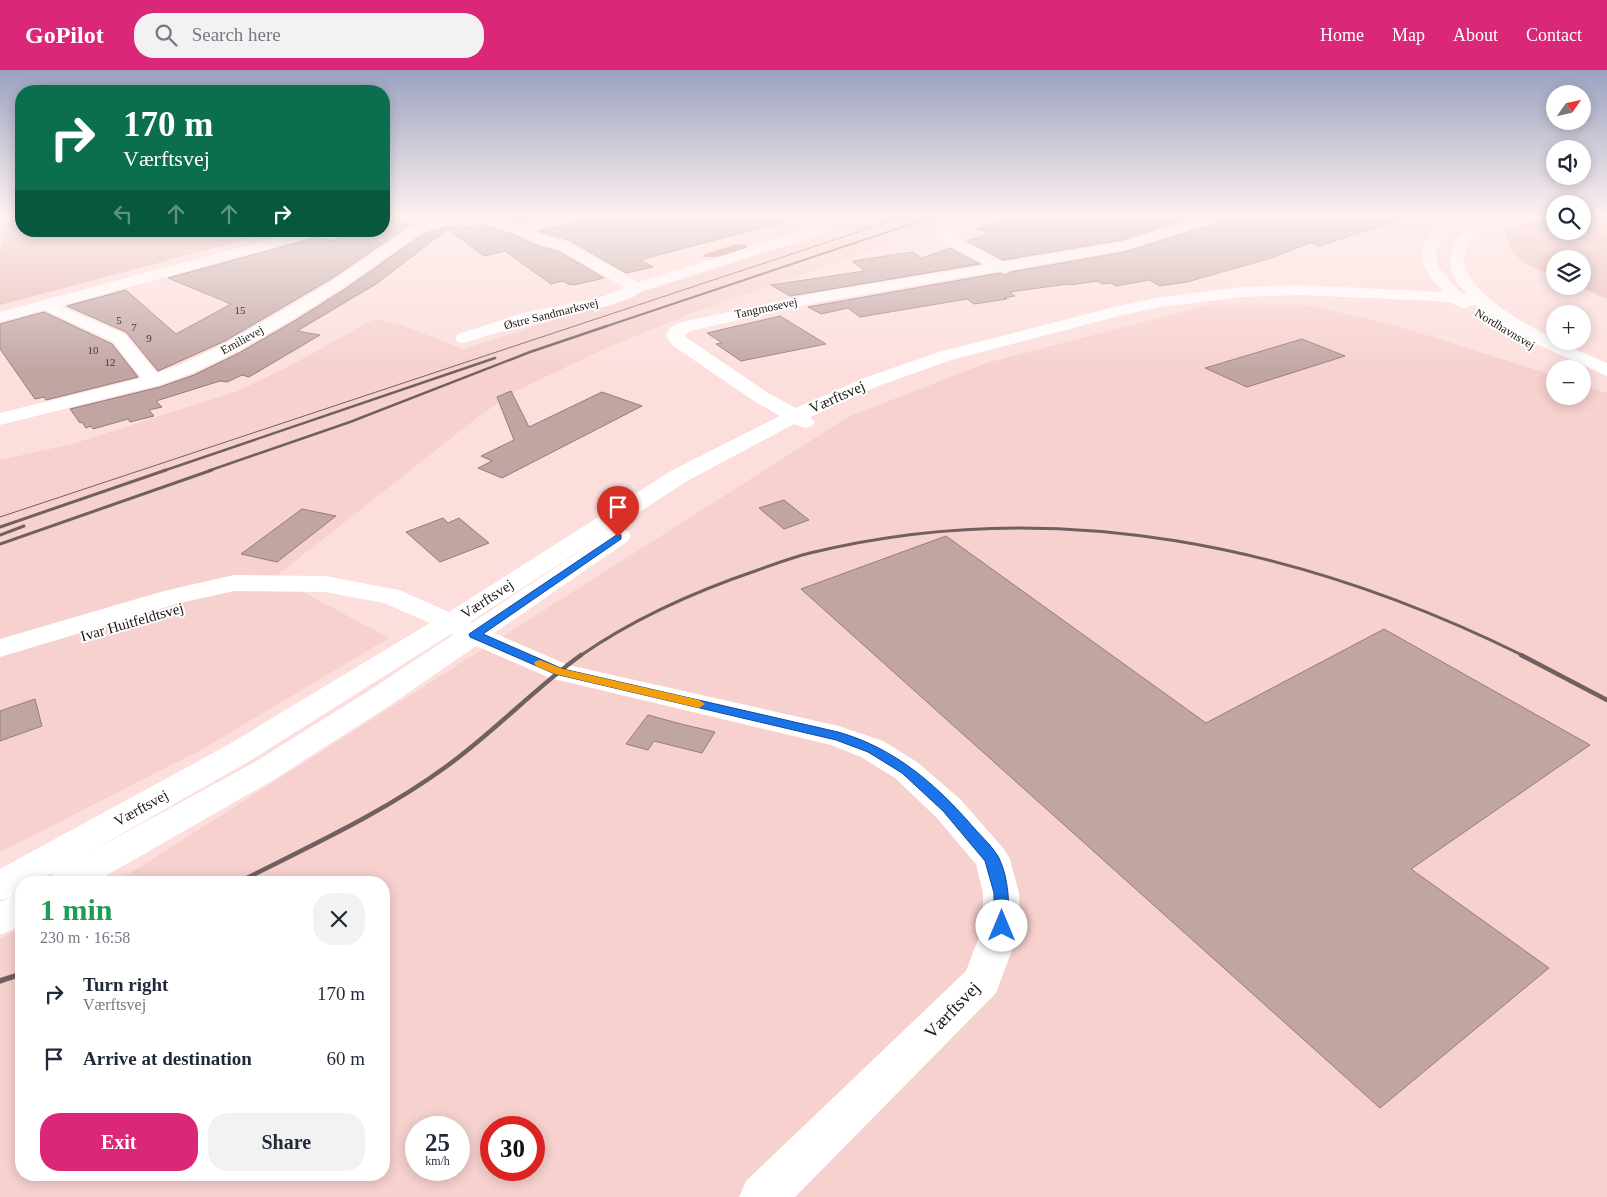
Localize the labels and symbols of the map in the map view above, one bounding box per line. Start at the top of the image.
north arrow [1546,85,1591,130]
street label: Østre Sandmarksvej [502,295,600,333]
street label: Tangmosevej [733,295,799,321]
house number: 15 [235,304,246,316]
street label: Nordhavnsvej [1473,306,1537,352]
house number: 5 [116,314,122,326]
house number: 7 [131,321,137,333]
street label: Emilievej [218,323,266,357]
house number: 9 [146,332,152,344]
house number: 10 [88,344,99,356]
house number: 12 [105,356,116,368]
street label: Værftsvej [807,378,867,416]
pin [597,486,639,537]
street label: Værftsvej [458,576,516,622]
street label: Ivar Huitfeldtsvej [79,600,185,644]
street label: Værftsvej [111,787,171,829]
position arrow [975,899,1027,951]
street label: Værftsvej [920,978,984,1042]
speed limit sign: 30 [480,1116,545,1181]

